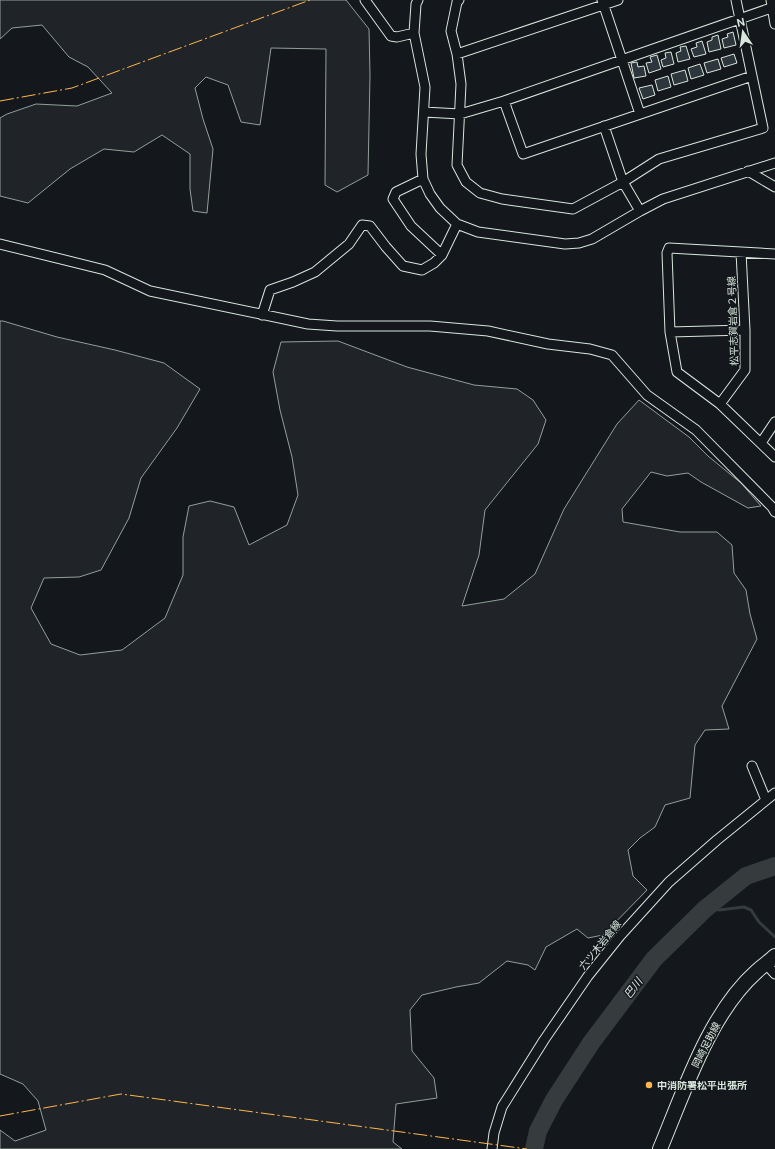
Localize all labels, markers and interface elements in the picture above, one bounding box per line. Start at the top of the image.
north arrow [723,12,763,52]
text: N [735,15,746,30]
street label: 松平志賀岩倉２号線 [725,276,741,366]
street label: 六ツ木岩倉線 [576,918,624,972]
water label: 巴川 [621,974,646,1001]
street label: 岡崎足助線 [689,1020,723,1070]
place label: 中消防署松平出張所 [657,1079,747,1092]
marker: 中消防署松平出張所 [644,1080,654,1090]

